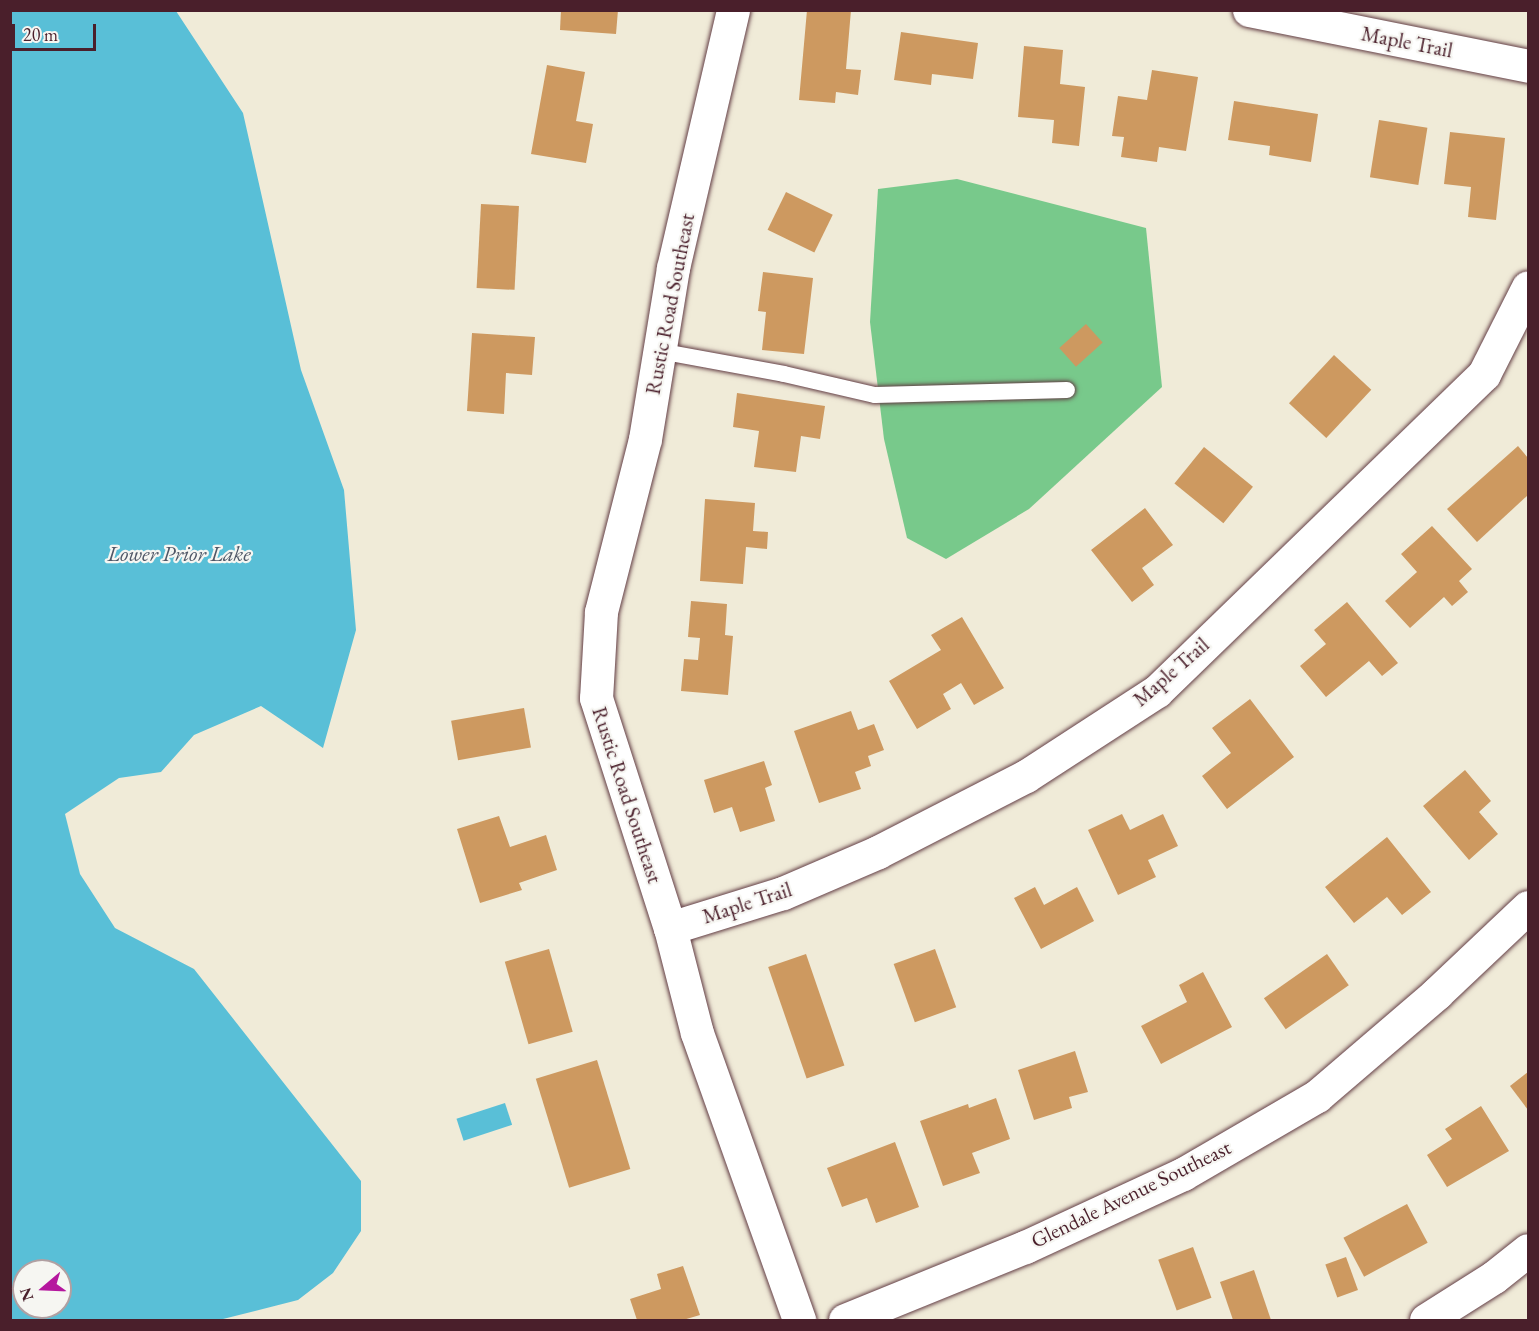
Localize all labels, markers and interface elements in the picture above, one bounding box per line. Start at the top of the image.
scale bar [15,12,99,50]
street label: Maple Trail [1359,21,1455,63]
text: 20 m [23,23,58,46]
street label: Rustic Road Southeast [640,211,700,397]
water label: Lower Prior Lake [107,541,251,567]
street label: Maple Trail [1128,632,1214,712]
street label: Rustic Road Southeast [587,704,667,886]
street label: Maple Trail [699,877,795,929]
street label: Glendale Avenue Southeast [1027,1135,1235,1253]
north arrow [12,1259,72,1319]
text: N [14,1285,38,1304]

